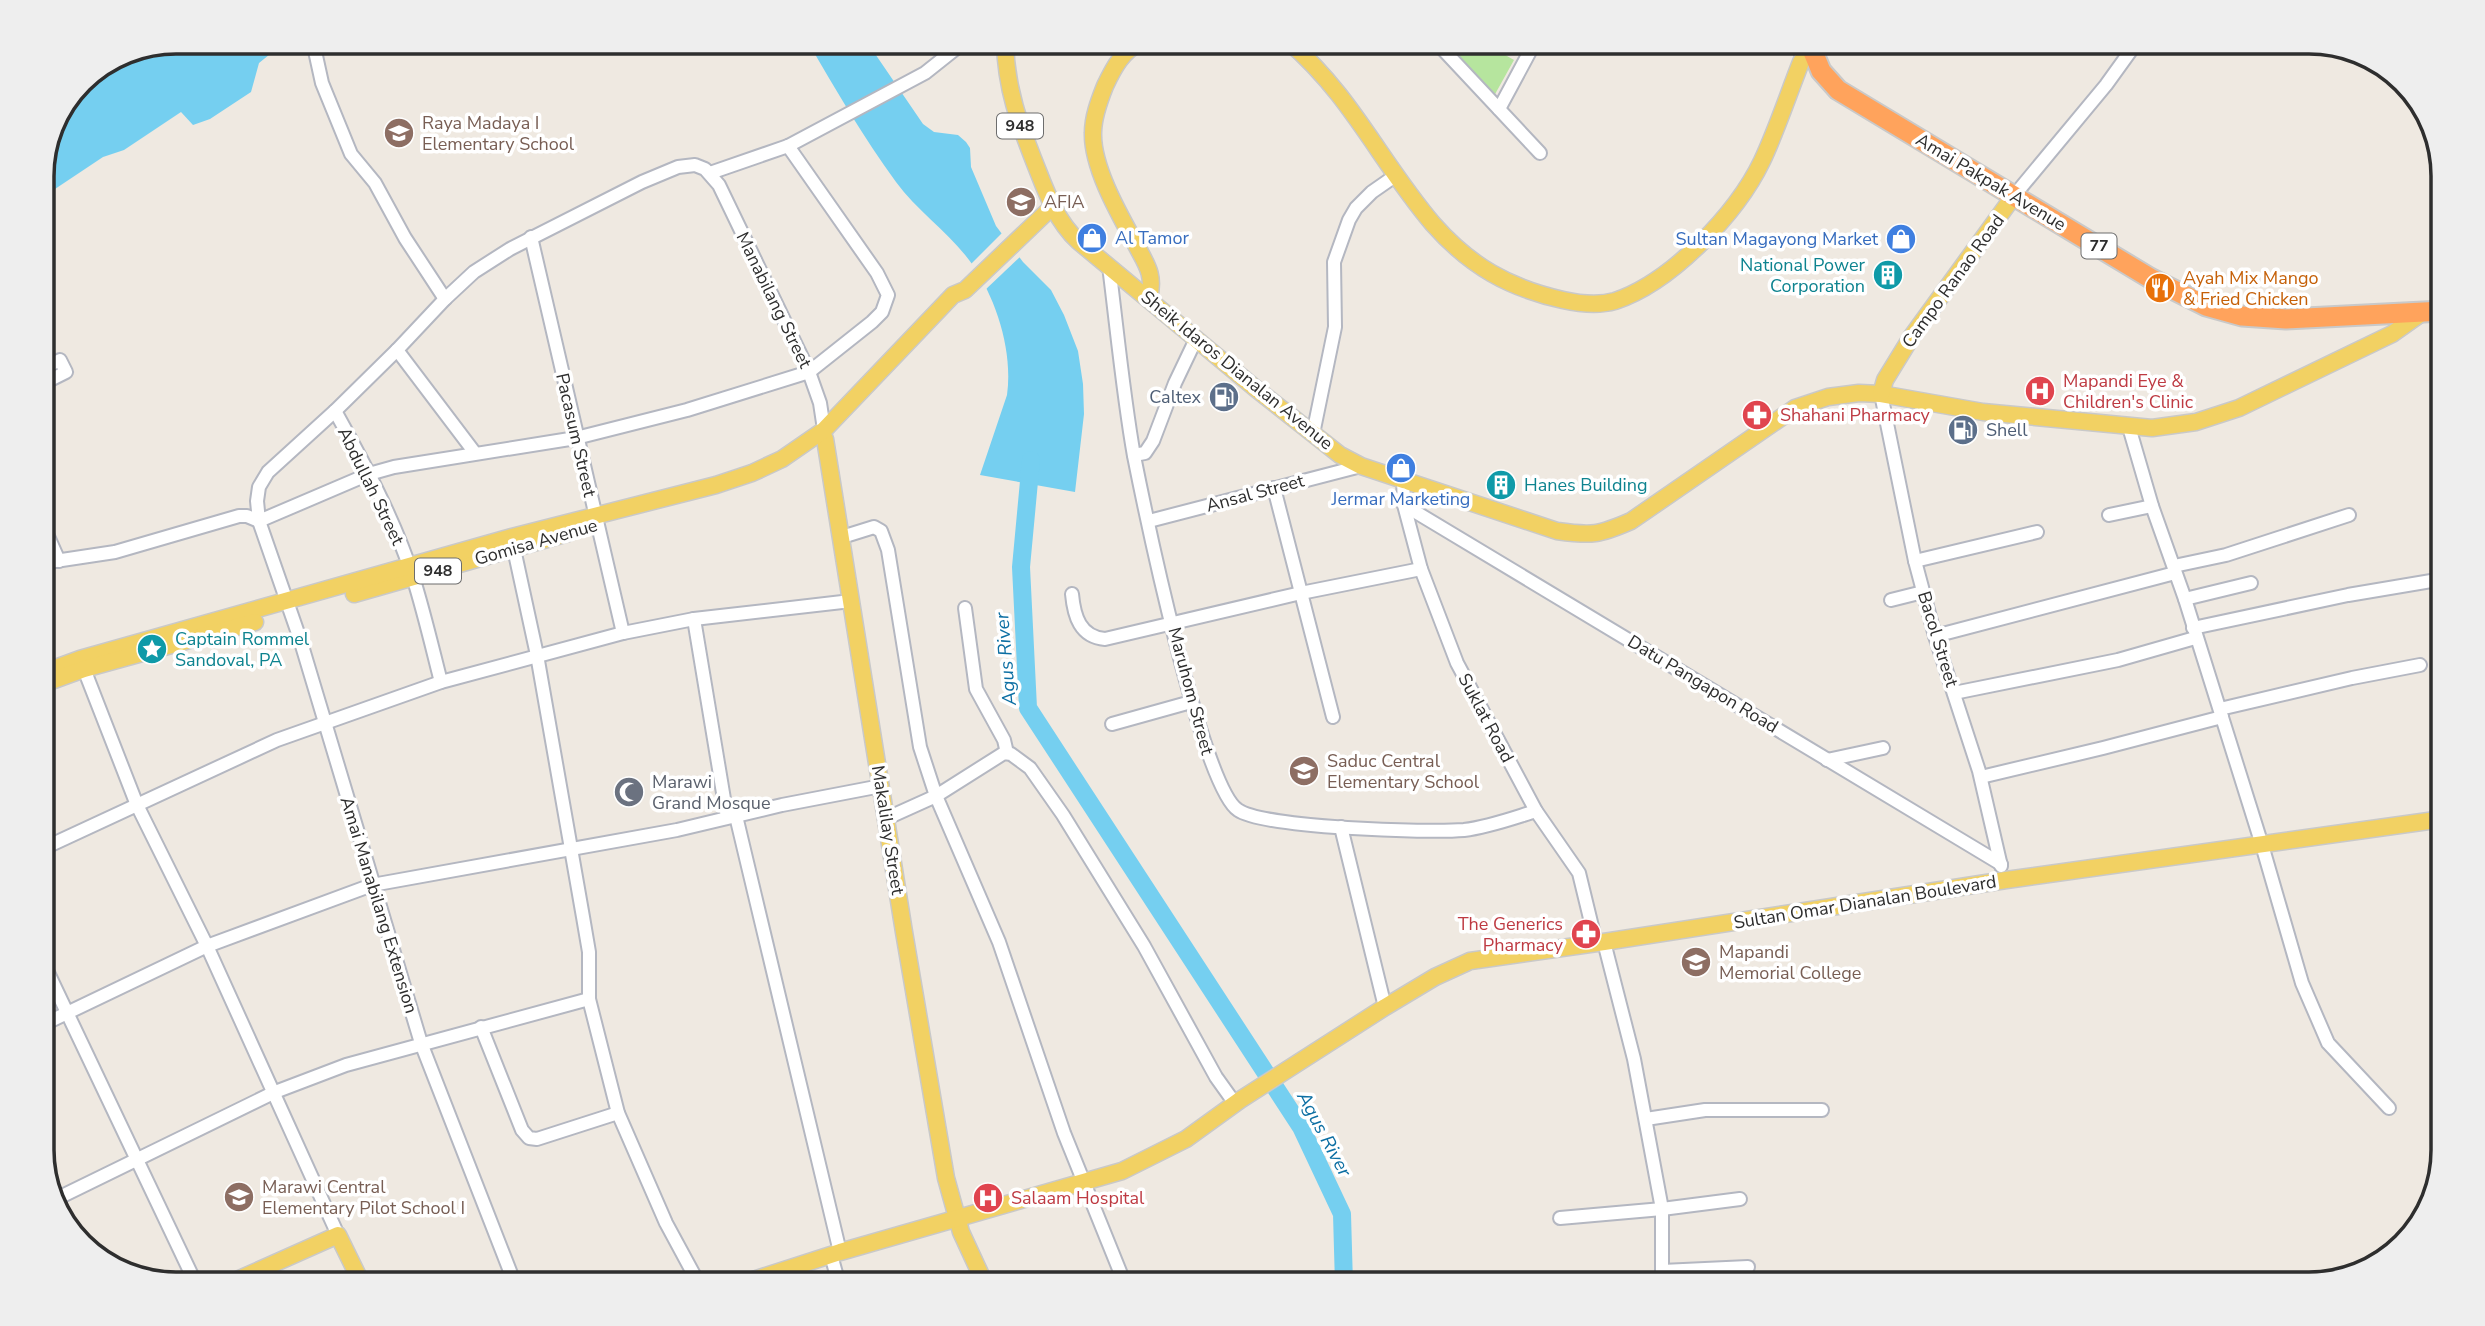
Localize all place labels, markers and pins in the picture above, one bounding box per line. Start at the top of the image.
place label: Raya Madaya I Elementary School [422,111,575,156]
school or university icon: Raya Madaya I Elementary School [382,116,416,150]
school or university icon: AFIA [1004,185,1038,219]
place label: AFIA [1044,190,1085,214]
shop icon: Al Tamor [1075,221,1109,255]
shop icon: Sultan Magayong Market [1884,222,1918,256]
place label: Al Tamor [1115,226,1189,250]
place label: Sultan Magayong Market [1676,227,1879,251]
place label: National Power Corporation [1740,253,1866,298]
building icon: National Power Corporation [1871,258,1905,292]
place label: Ayah Mix Mango & Fried Chicken [2183,266,2318,311]
restaurant icon: Ayah Mix Mango & Fried Chicken [2143,271,2177,305]
place label: Mapandi Eye & Children's Clinic [2063,369,2193,414]
hospital icon: Mapandi Eye & Children's Clinic [2023,374,2057,408]
fuel station icon: Caltex [1207,380,1241,414]
place label: Caltex [1149,385,1202,409]
pharmacy icon: Shahani Pharmacy [1740,398,1774,432]
place label: Shahani Pharmacy [1780,403,1931,427]
fuel station icon: Shell [1946,413,1980,447]
place label: Shell [1986,418,2028,442]
shop icon: Jermar Marketing [1384,451,1418,485]
building icon: Hanes Building [1484,468,1518,502]
place label: Hanes Building [1524,473,1647,497]
place label: Jermar Marketing [1331,487,1470,511]
place label: Captain Rommel Sandoval, PA [175,627,310,672]
place icon: Captain Rommel Sandoval, PA [135,632,169,666]
place label: Saduc Central Elementary School [1327,749,1480,794]
school or university icon: Saduc Central Elementary School [1287,754,1321,788]
place label: Marawi Grand Mosque [652,770,771,815]
mosque icon: Marawi Grand Mosque [612,775,646,809]
place label: The Generics Pharmacy [1458,912,1564,957]
pharmacy icon: The Generics Pharmacy [1569,917,1603,951]
place label: Mapandi Memorial College [1719,940,1861,985]
school or university icon: Mapandi Memorial College [1679,945,1713,979]
place label: Marawi Central Elementary Pilot School I [262,1175,465,1220]
school or university icon: Marawi Central Elementary Pilot School I [222,1180,256,1214]
hospital icon: Salaam Hospital [971,1181,1005,1215]
place label: Salaam Hospital [1011,1186,1145,1210]

